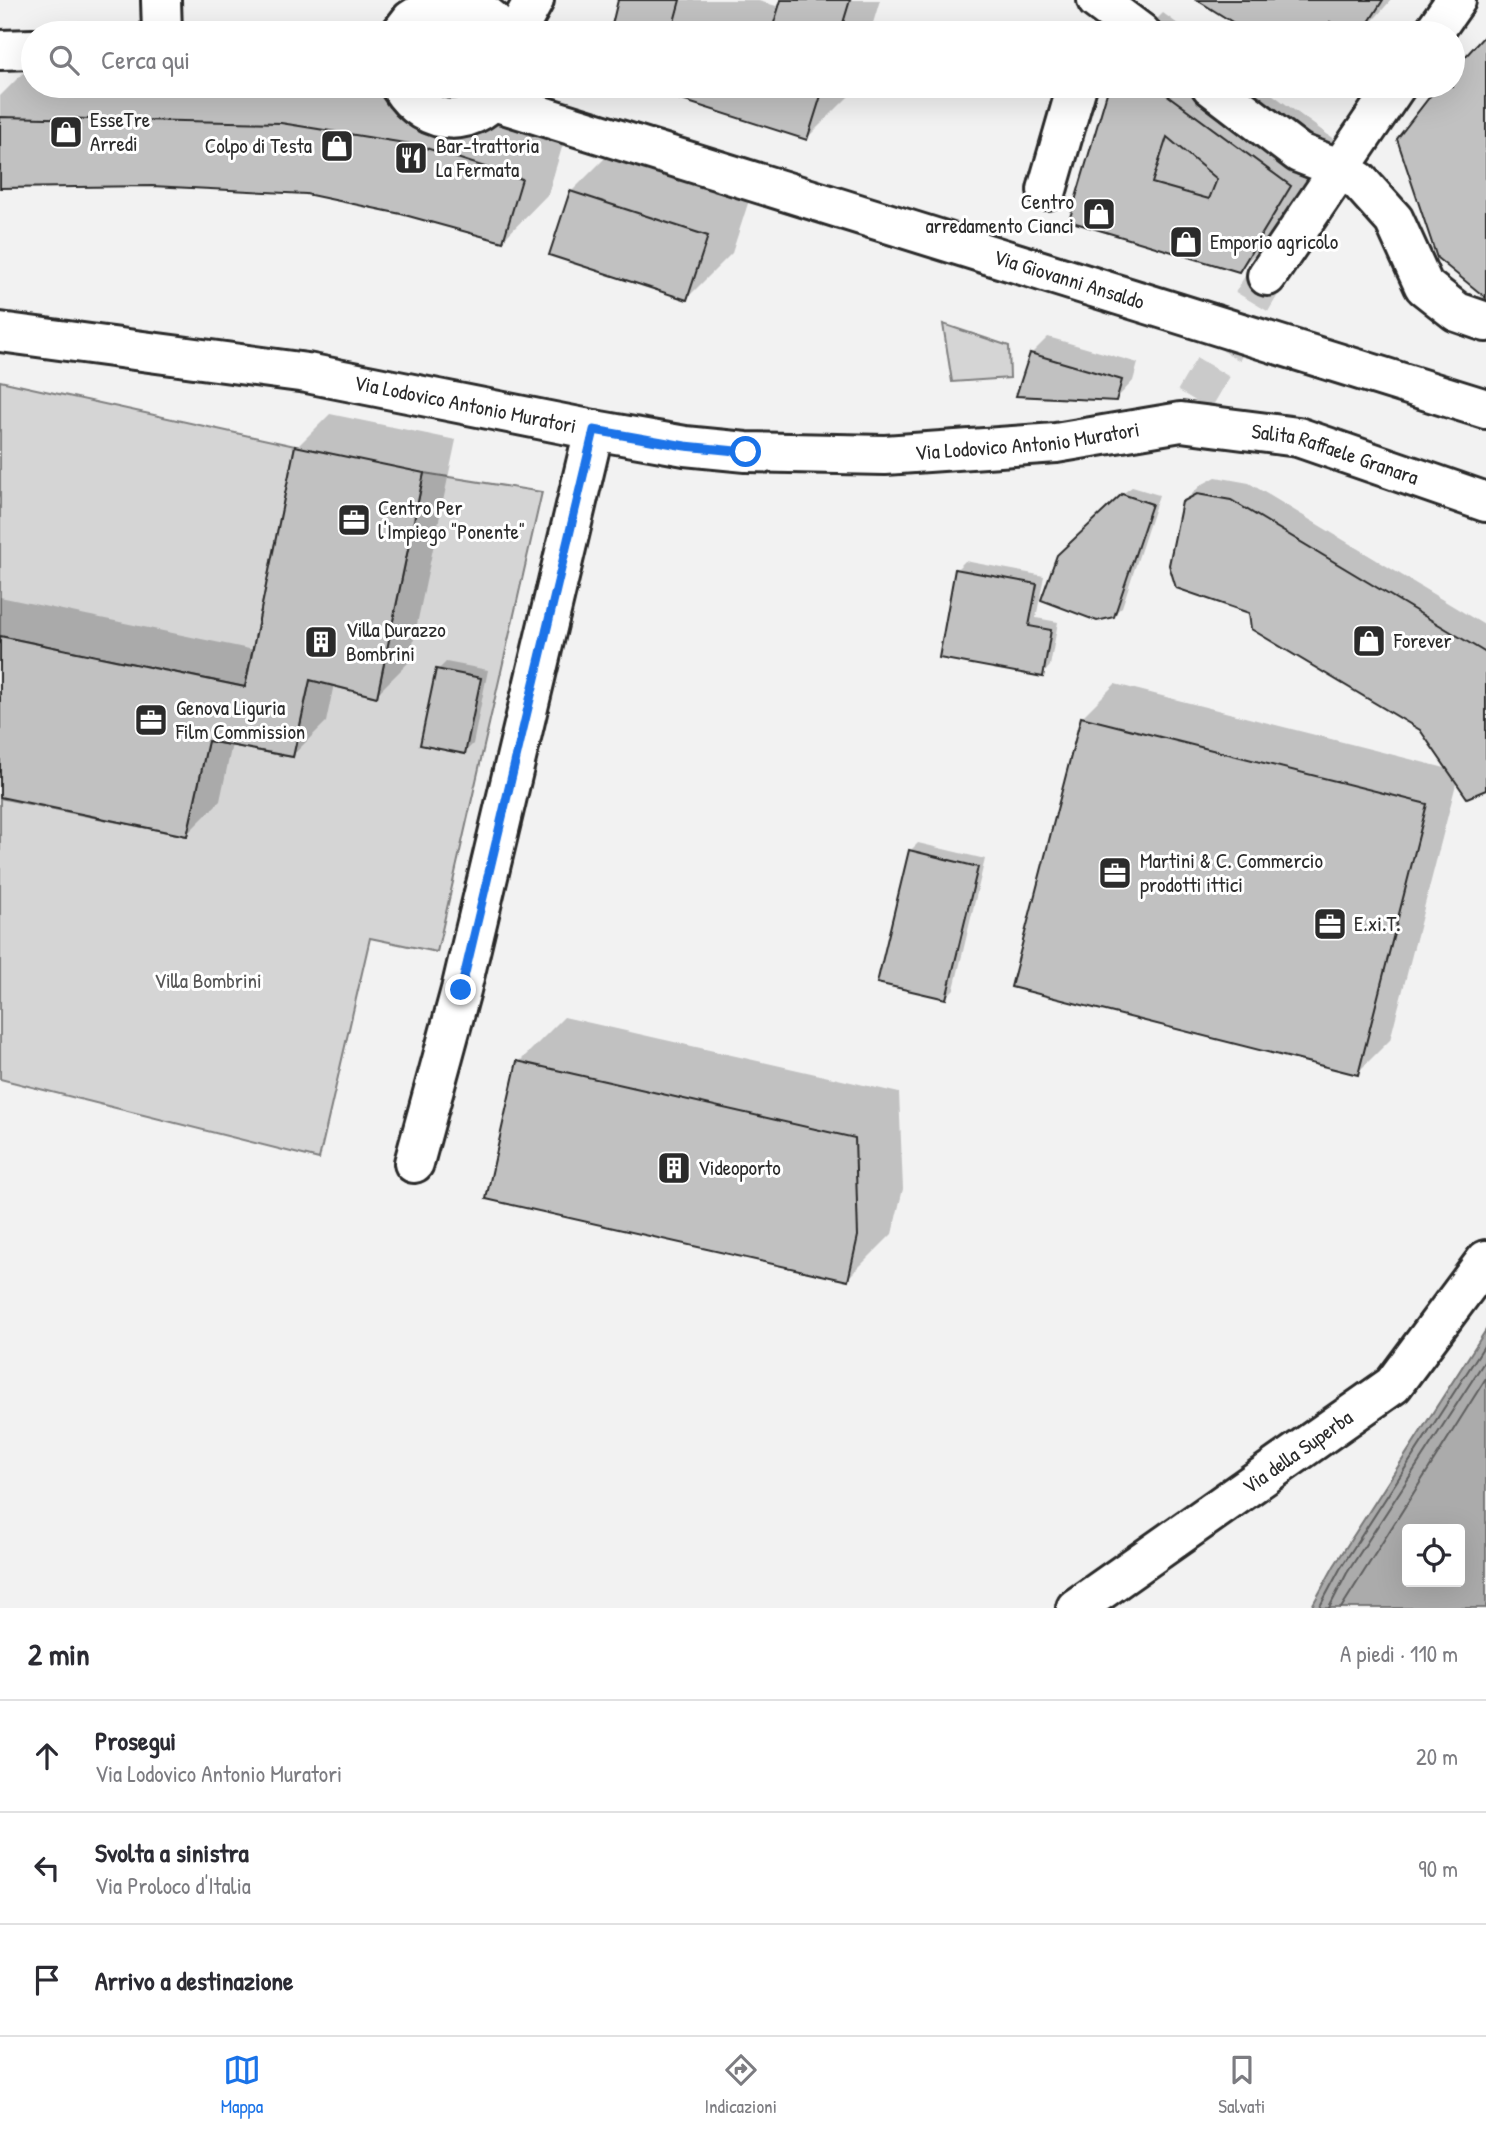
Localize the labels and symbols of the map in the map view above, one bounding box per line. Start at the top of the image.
place label: EsseTre Arredi [90,105,150,158]
shop icon: EsseTre Arredi [47,113,85,151]
shop icon: Colpo di Testa [318,127,356,165]
place label: Colpo di Testa [205,131,312,160]
place label: Bar-trattoria La Fermata [436,131,539,184]
restaurant icon: Bar-trattoria La Fermata [392,139,430,177]
place label: Centro arredamento Cianci [925,187,1074,240]
shop icon: Centro arredamento Cianci [1080,195,1118,233]
shop icon: Emporio agricolo [1167,223,1205,261]
place label: Emporio agricolo [1210,227,1338,256]
street label: Via Giovanni Ansaldo [990,242,1148,316]
street label: Via Lodovico Antonio Muratori [352,368,579,440]
street label: Via Lodovico Antonio Muratori [914,414,1142,467]
street label: Salita Raffaele Granara [1250,416,1422,492]
route start [730,436,761,467]
place label: Centro Per l'Impiego "Ponente" [378,493,525,546]
office icon: Centro Per l'Impiego "Ponente" [335,501,373,539]
place label: Villa Durazzo Bombrini [346,615,446,668]
shop icon: Forever [1350,622,1388,660]
building icon: Villa Durazzo Bombrini [302,623,340,661]
place label: Forever [1393,626,1452,655]
place label: Genova Liguria Film Commission [175,693,305,746]
office icon: Genova Liguria Film Commission [132,701,170,739]
place label: Martini & C. Commercio prodotti ittici [1140,846,1323,899]
office icon: Martini & C. Commercio prodotti ittici [1096,854,1134,892]
office icon: E.xi.T. [1311,905,1349,943]
place label: E.xi.T. [1354,909,1401,938]
park label: Villa Bombrini [154,966,262,995]
route end [445,974,476,1005]
building icon: Videoporto [655,1149,693,1187]
place label: Videoporto [698,1153,781,1182]
street label: Via della Superba [1236,1403,1358,1501]

